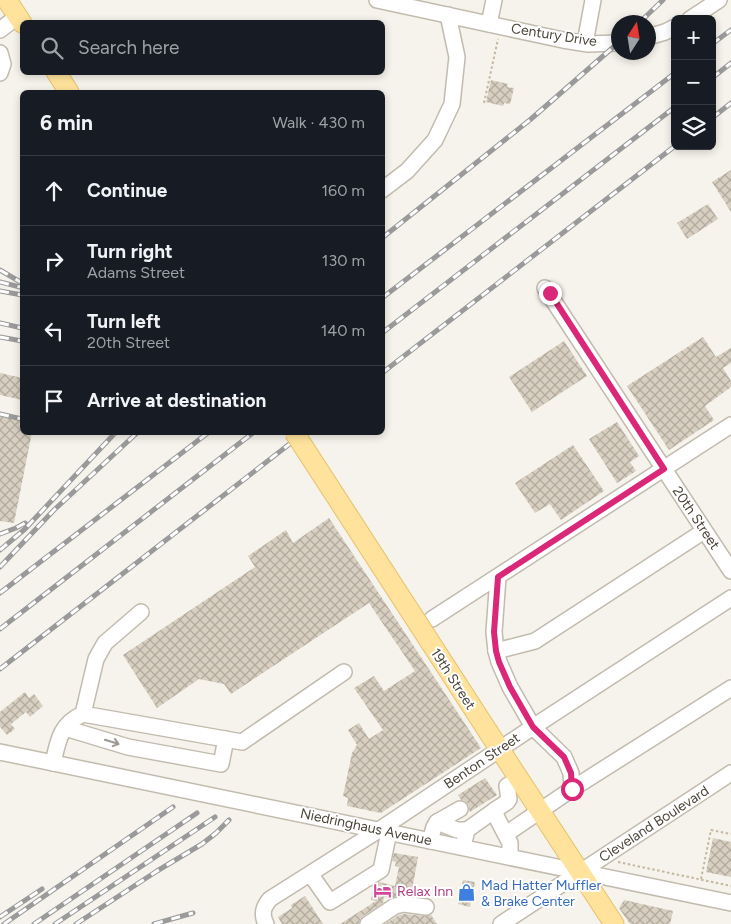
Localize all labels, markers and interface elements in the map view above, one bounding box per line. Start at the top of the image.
north arrow [611,15,656,60]
map controls [671,15,716,150]
button: + [671,15,716,60]
search box [20,20,385,75]
street label: Century Drive [510,20,598,50]
icon: search [38,34,66,62]
text: Search here [78,36,180,59]
button: − [671,60,716,105]
button: layers [671,105,716,150]
text: 6 min [40,110,93,135]
text: Walk · 430 m [272,113,365,132]
icon: ahead [40,177,68,205]
text: Continue [87,179,167,202]
text: 160 m [322,181,365,200]
text: Turn right [87,240,173,263]
icon: right [40,247,68,275]
text: 130 m [322,251,365,270]
text: Adams Street [87,263,185,282]
route end [539,282,562,305]
text: Turn left [87,310,161,333]
icon: left [40,317,68,345]
text: 140 m [321,321,365,340]
text: 20th Street [87,333,170,352]
icon: arrive [40,387,68,415]
text: Arrive at destination [87,389,266,412]
street label: 20th Street [669,483,723,553]
street label: 19th Street [427,645,479,713]
street label: Benton Street [441,729,523,793]
one-way arrow [103,738,119,747]
route start [561,778,584,801]
street label: Cleveland Boulevard [596,782,712,866]
street label: Niedringhaus Avenue [299,805,434,849]
place label: Mad Hatter Muffler & Brake Center [481,877,601,910]
hotel icon: Relax Inn [373,881,393,901]
place label: Relax Inn [397,883,453,900]
shop icon: Mad Hatter Muffler & Brake Center [457,883,477,903]

